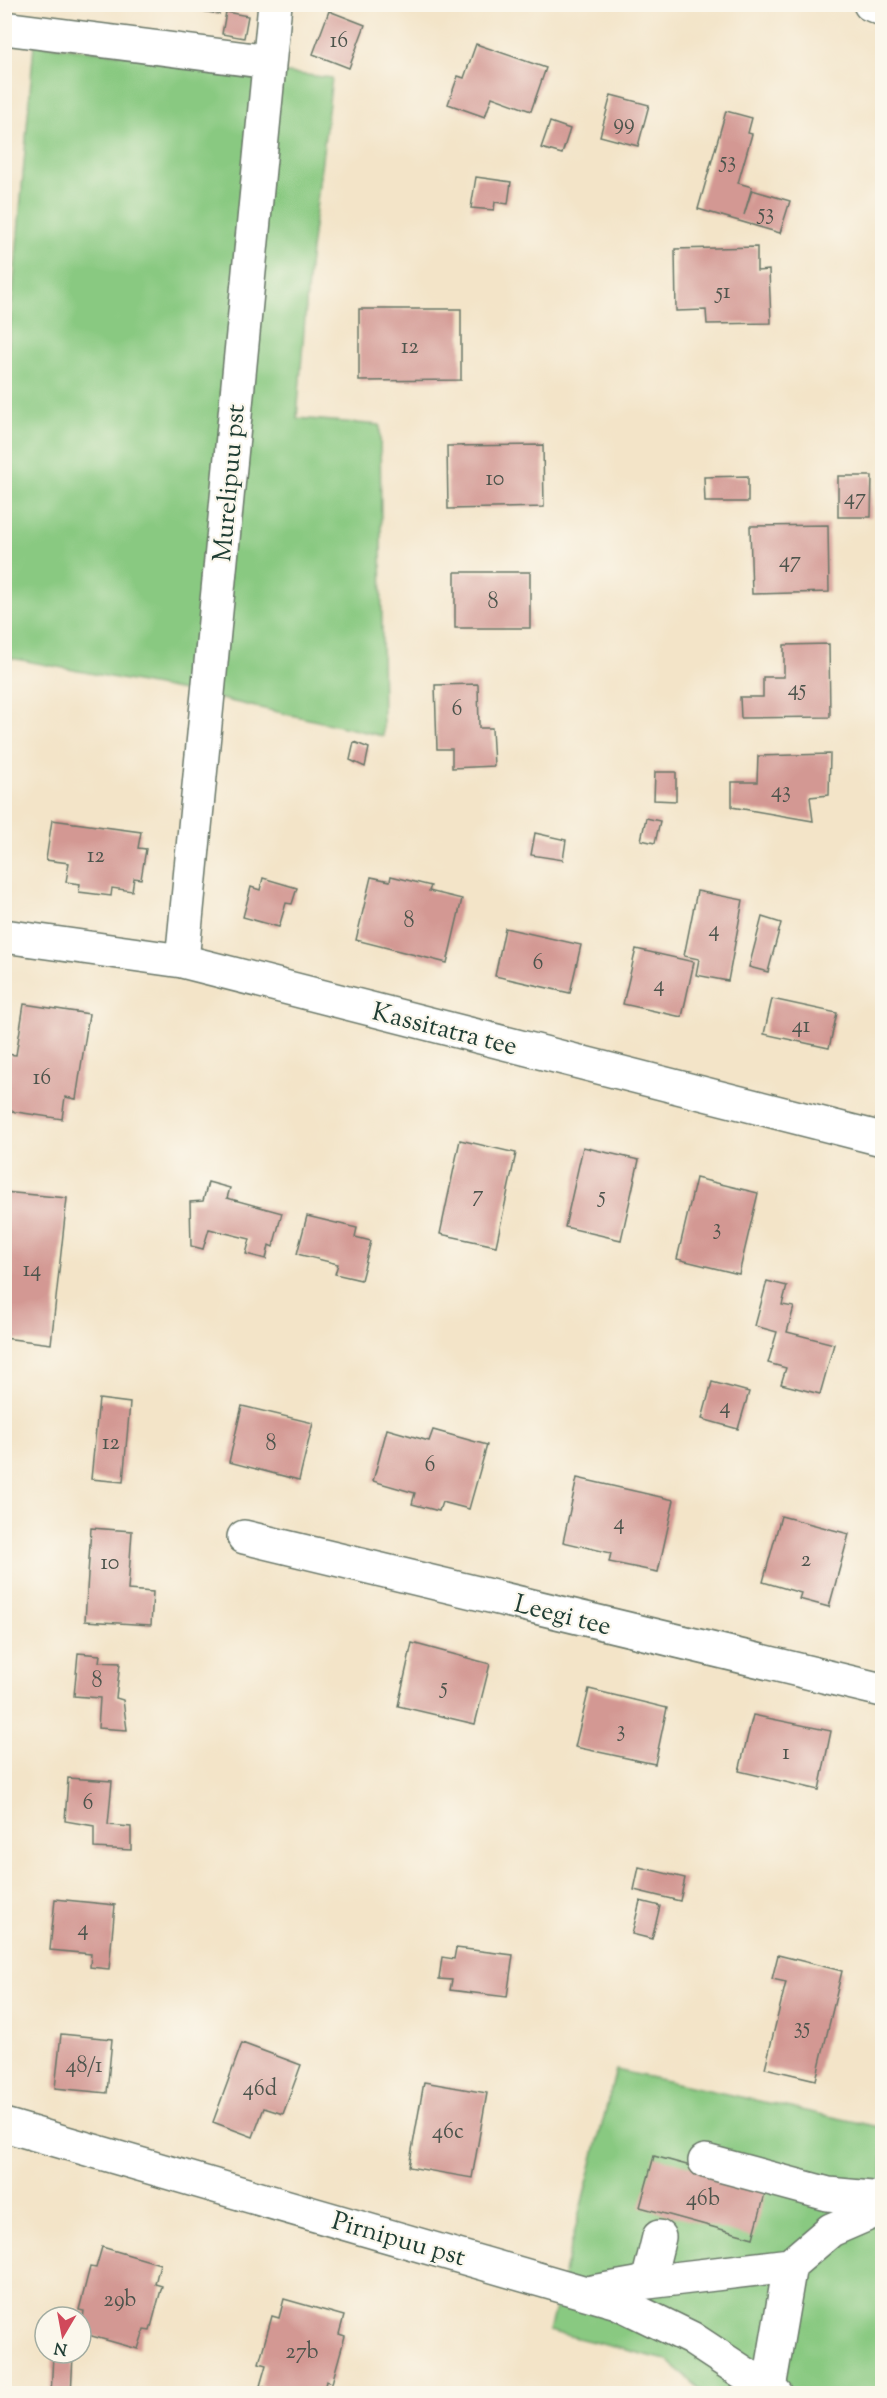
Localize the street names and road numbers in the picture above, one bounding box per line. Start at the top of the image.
street label: Murelipuu pst [205,403,256,564]
street label: Kassitatra tee [368,995,521,1066]
street label: Leegi tee [510,1587,615,1646]
street label: Pirnipuu pst [327,2204,470,2277]

